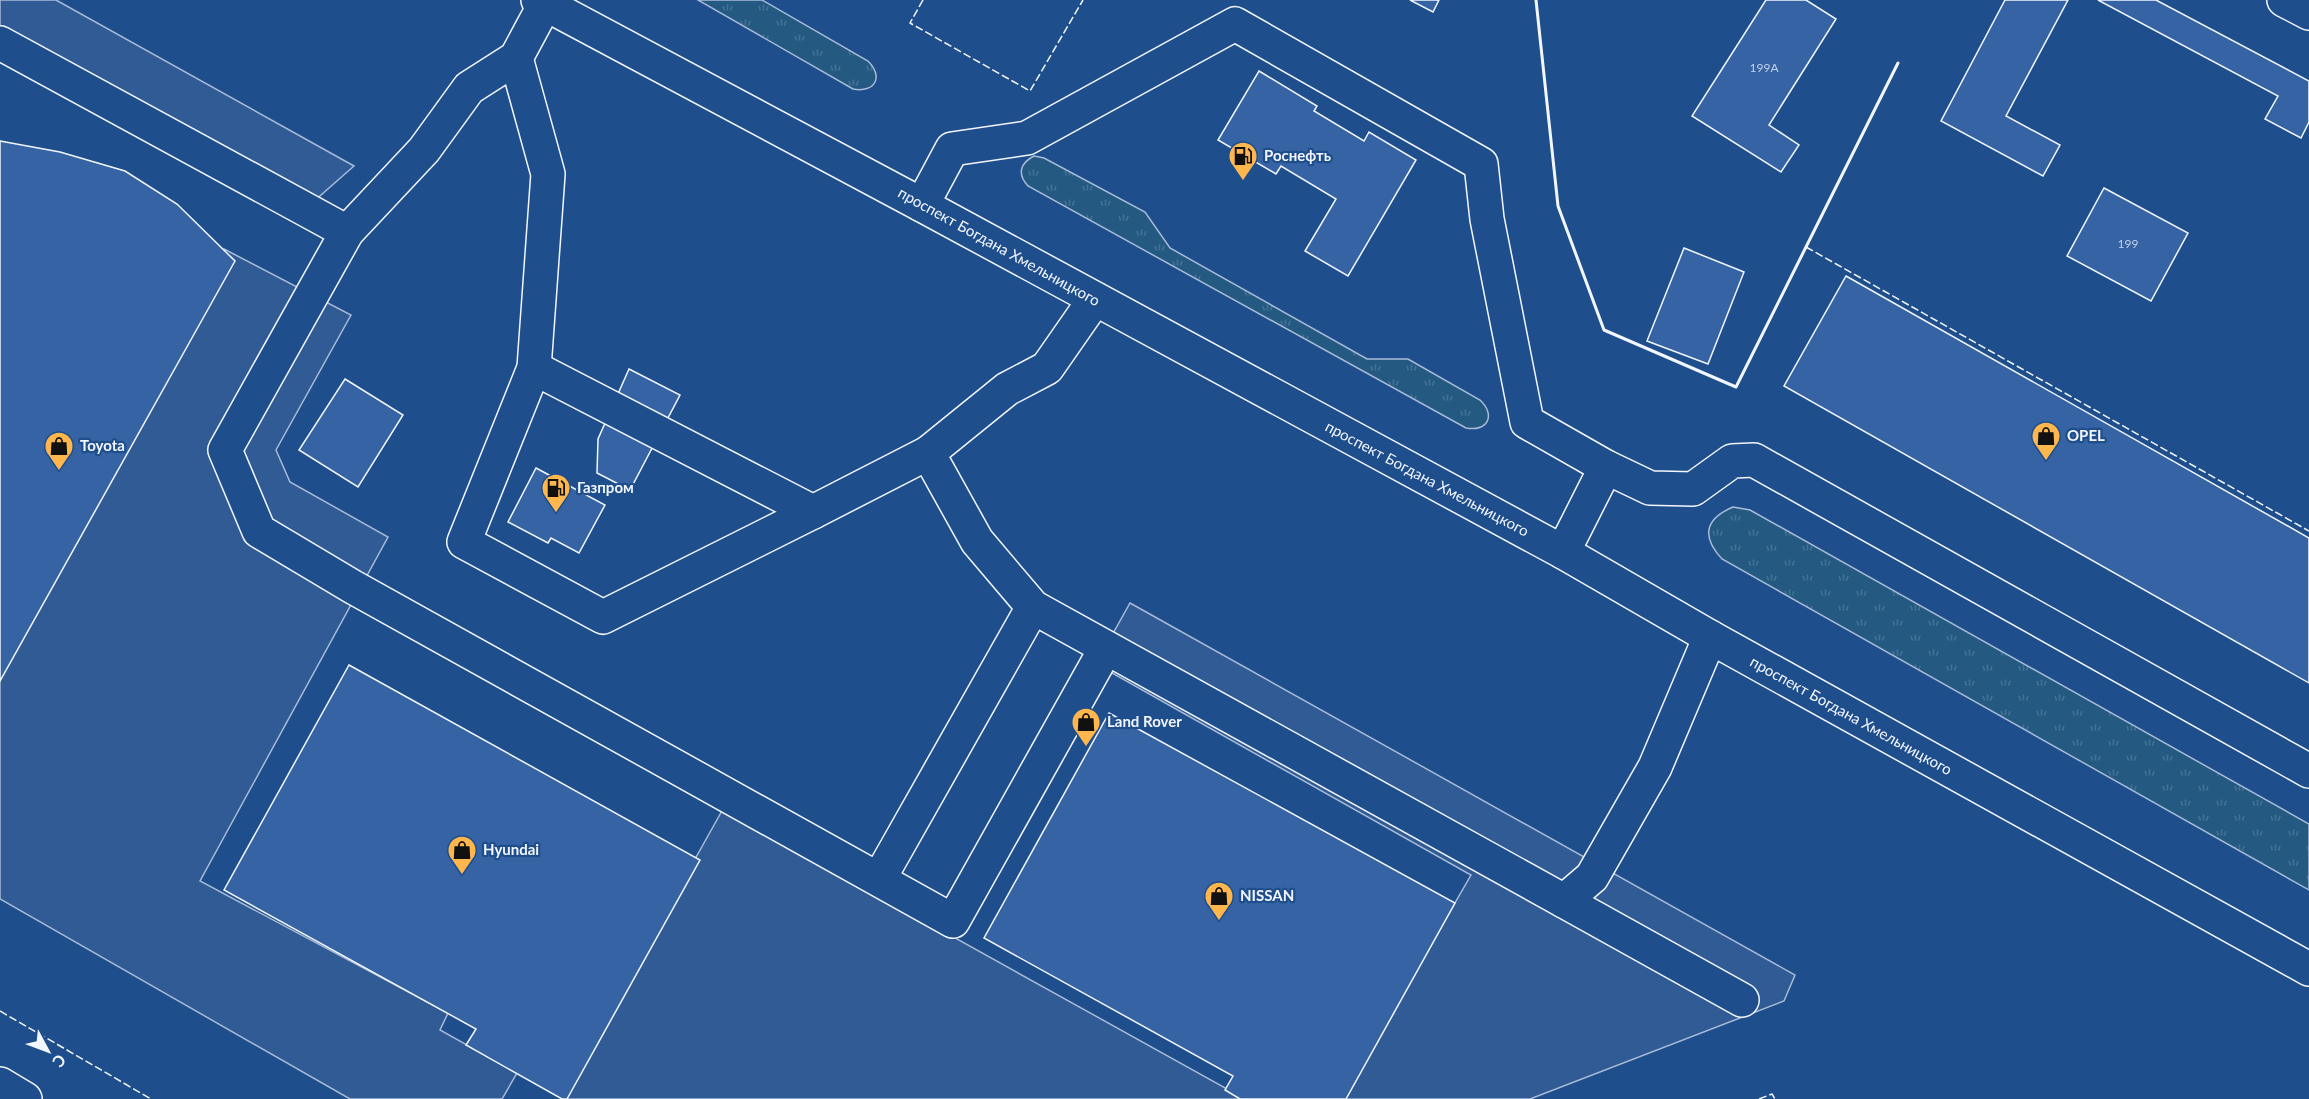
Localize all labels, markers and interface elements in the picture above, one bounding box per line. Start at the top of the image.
house number: 199А [1750,60,1779,75]
fuel station icon: Роснефть [1227,140,1259,182]
place label: Роснефть [1264,146,1331,164]
street label: проспект Богдана Хмельницкого [895,183,1104,309]
house number: 199 [2118,236,2138,251]
street label: проспект Богдана Хмельницкого [1323,417,1532,540]
shop icon: OPEL [2030,420,2062,462]
place label: OPEL [2067,426,2105,444]
shop icon: Toyota [43,430,75,472]
place label: Toyota [80,436,125,454]
fuel station icon: Газпром [540,472,572,514]
place label: Газпром [577,478,634,496]
street label: проспект Богдана Хмельницкого [1747,652,1956,778]
shop icon: Land Rover [1070,706,1102,748]
place label: Land Rover [1107,712,1182,730]
shop icon: Hyundai [446,834,478,876]
place label: Hyundai [483,840,539,858]
shop icon: NISSAN [1203,880,1235,922]
place label: NISSAN [1240,886,1294,904]
north arrow [18,1021,78,1081]
text: С [49,1051,70,1072]

